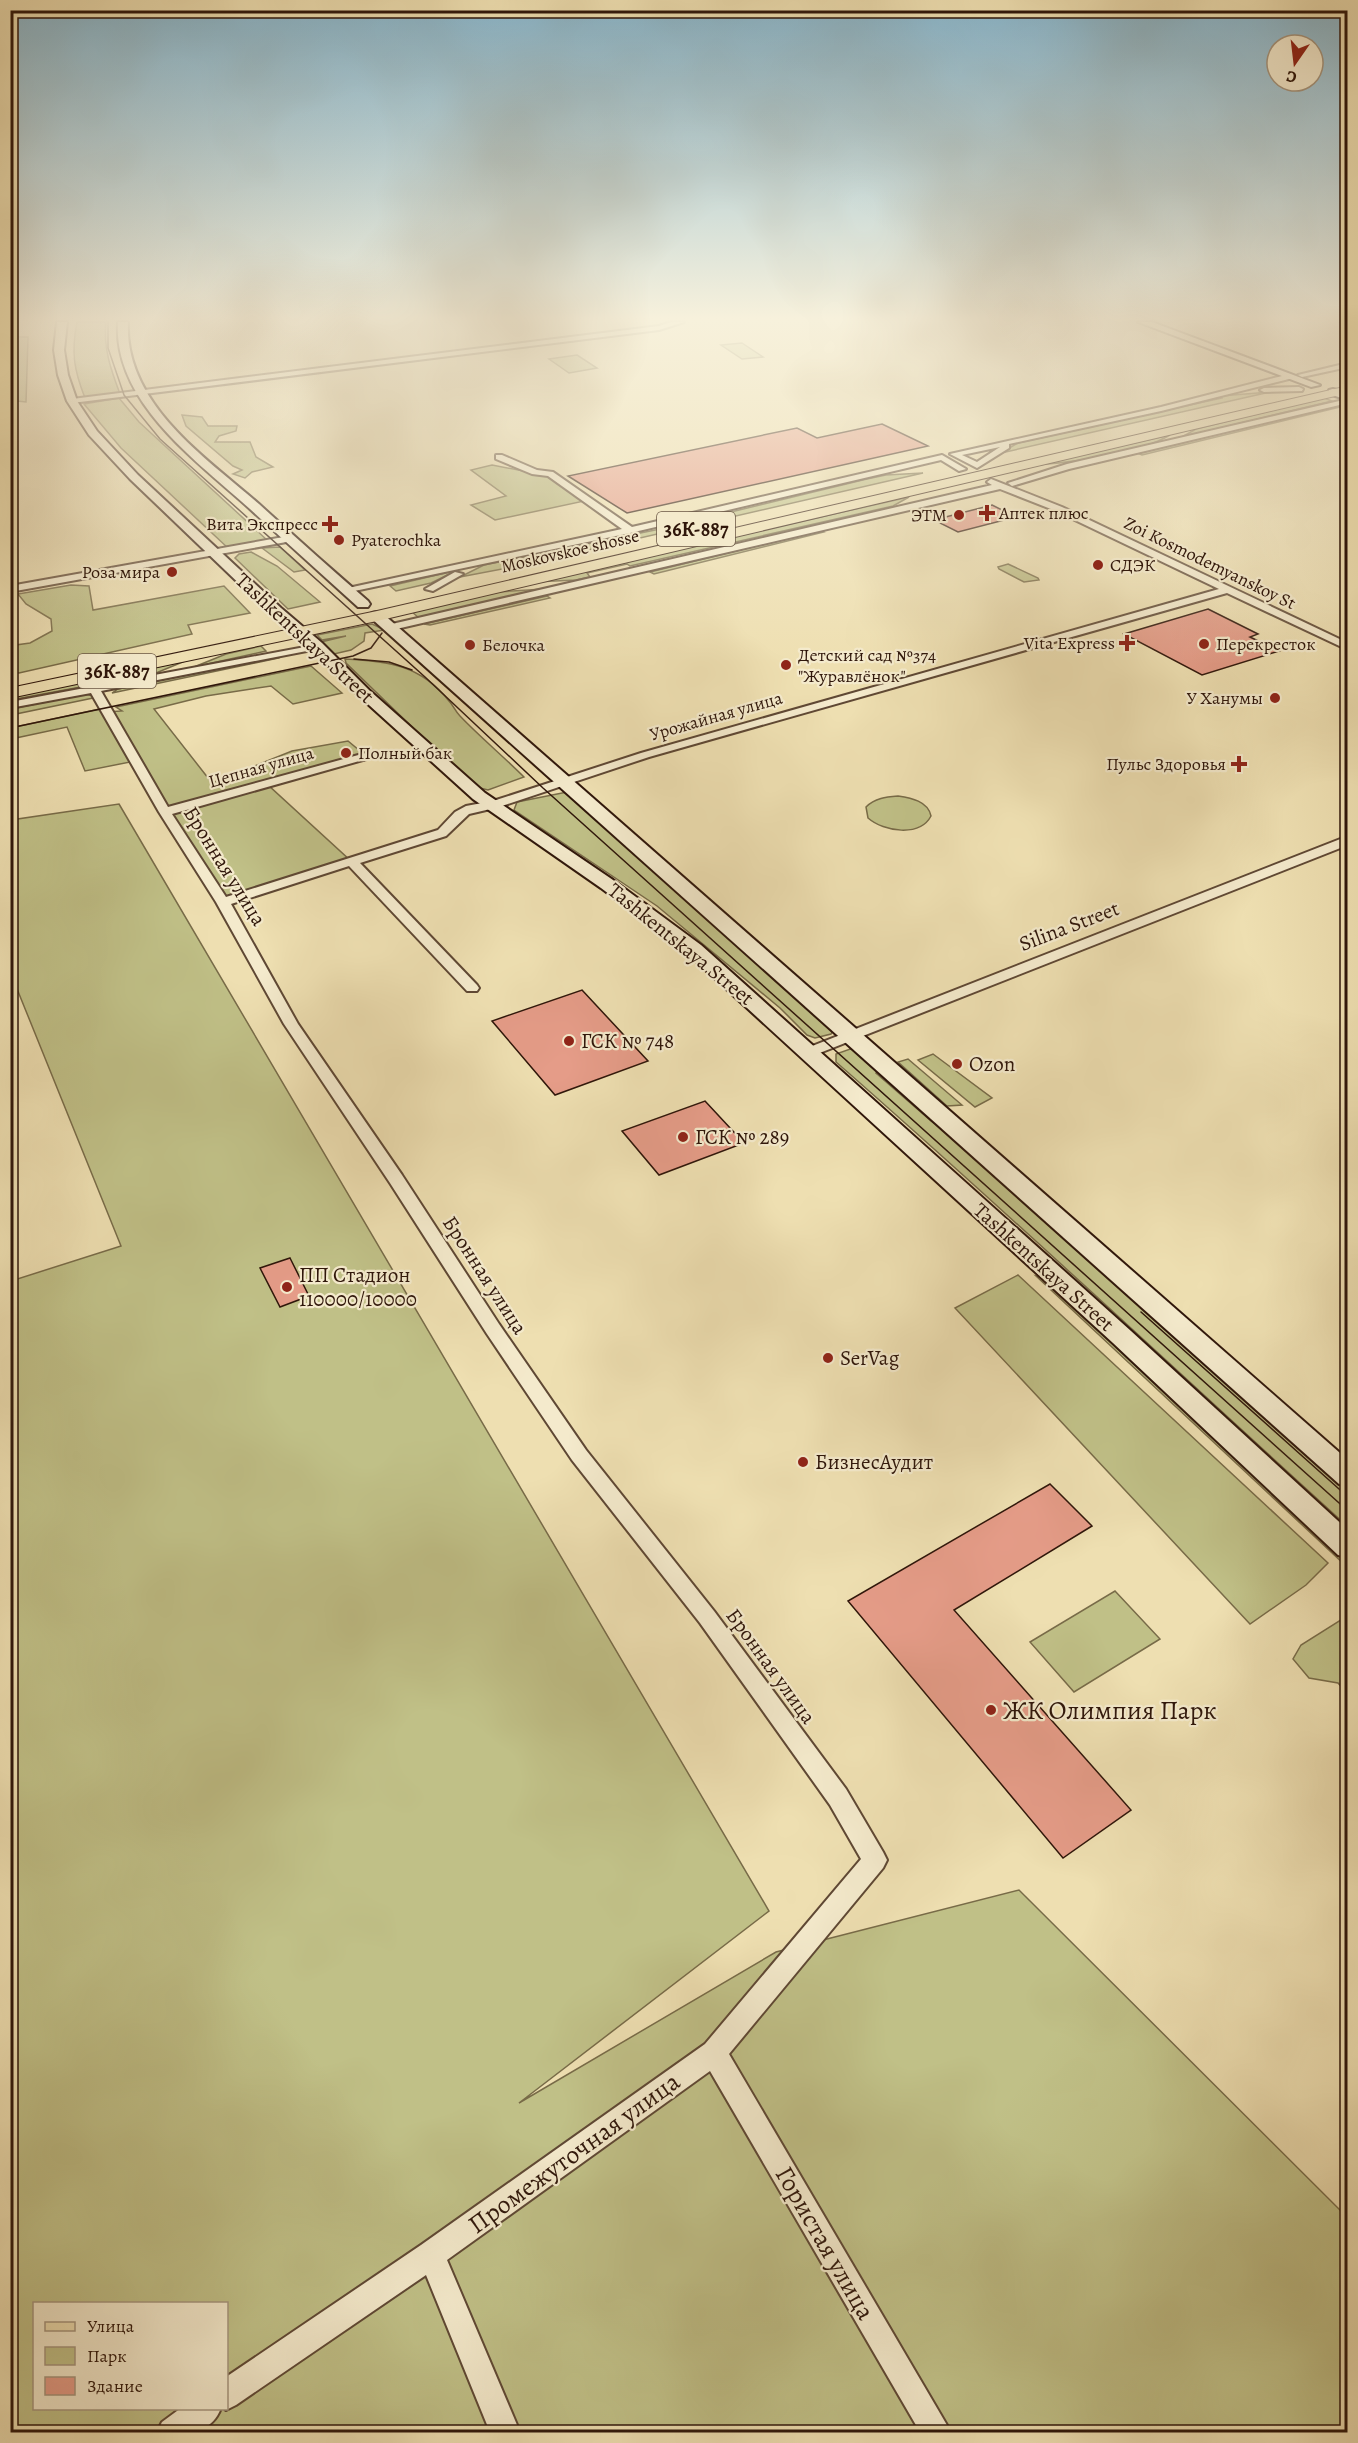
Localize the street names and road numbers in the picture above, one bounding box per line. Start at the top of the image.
street label: Zoi Kosmodemyanskoy St [1120,511,1300,615]
road number: 36К-887 [657,512,735,546]
street label: Moskovskoe shosse [499,523,641,579]
street label: Tashkentskaya Street [230,566,380,710]
road number: 36К-887 [78,654,156,688]
street label: Урожайная улица [647,685,786,746]
street label: Цепная улица [206,740,317,793]
street label: Бронная улица [177,801,273,931]
street label: Tashkentskaya Street [602,876,760,1012]
street label: Silina Street [1015,894,1123,958]
street label: Tashkentskaya Street [968,1196,1120,1338]
street label: Бронная улица [436,1210,534,1340]
street label: Бронная улица [720,1603,823,1730]
street label: Промежуточная улица [461,2064,687,2242]
street label: Гористая улица [767,2160,883,2326]

